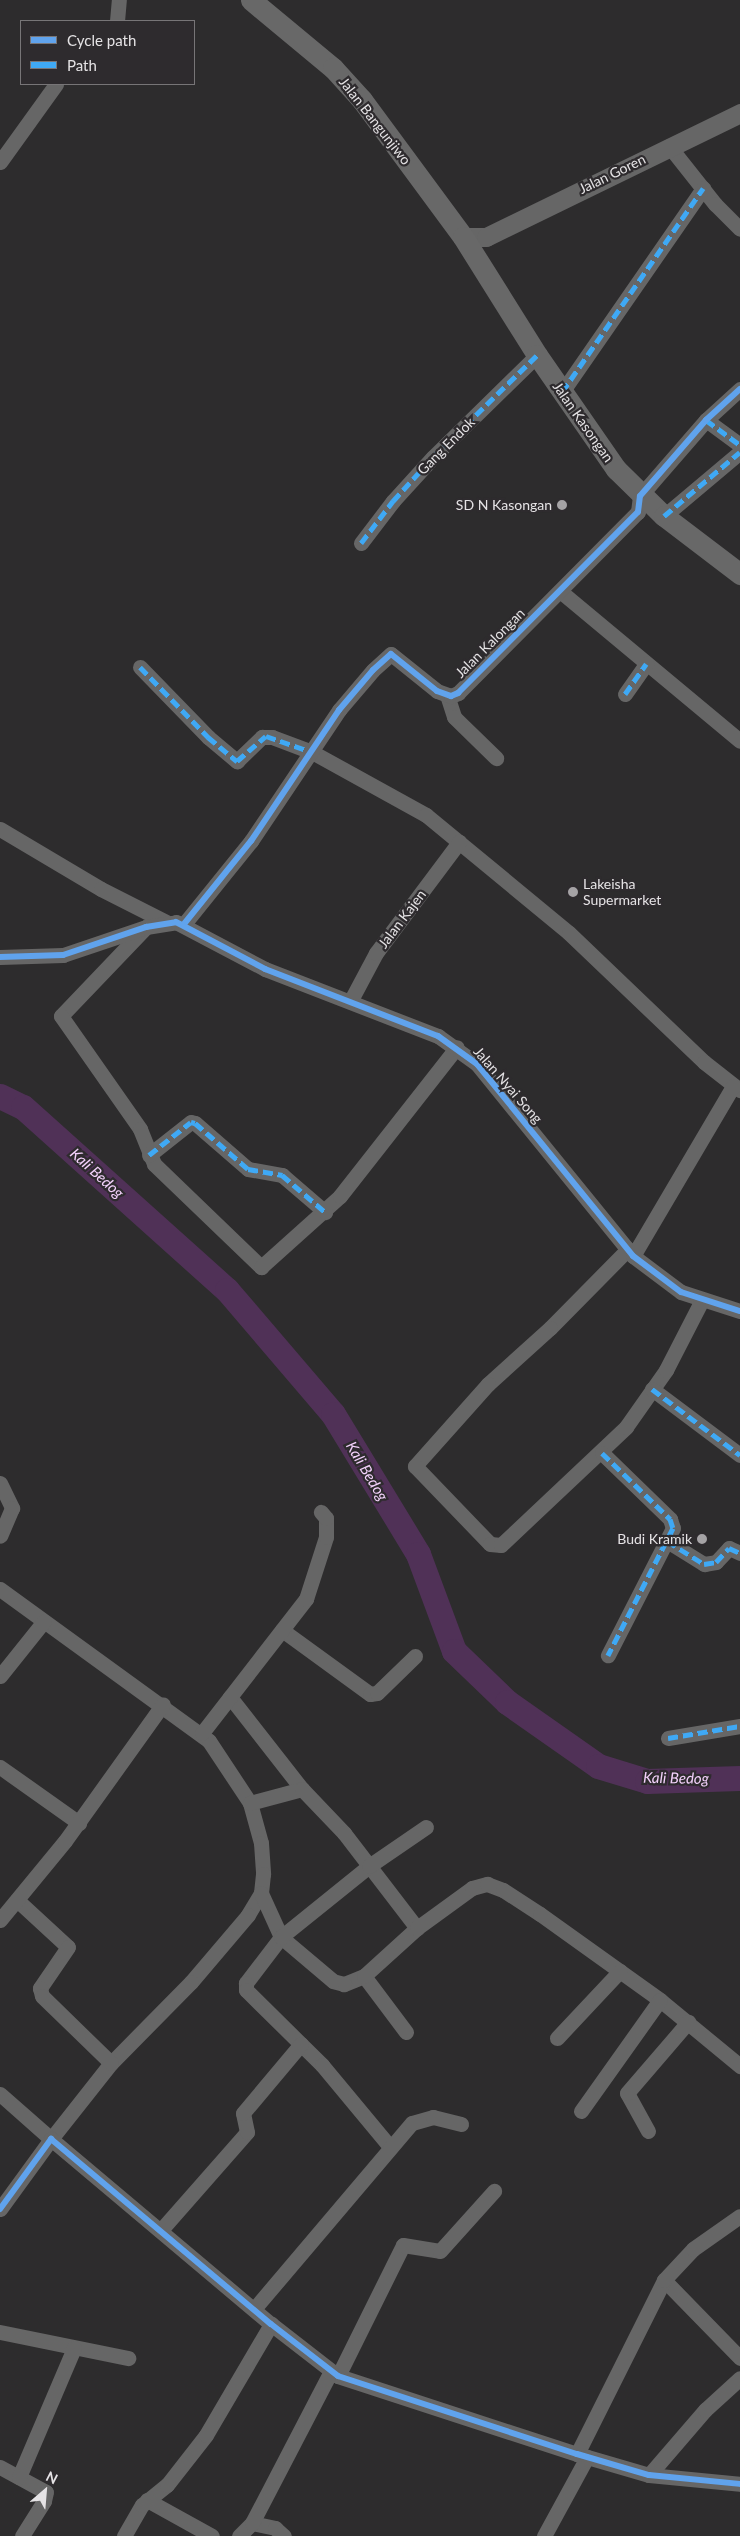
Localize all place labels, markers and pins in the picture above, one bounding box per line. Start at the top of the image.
place label: SD N Kasongan [456,497,552,513]
marker: SD N Kasongan [556,499,568,511]
place label: Lakeisha Supermarket [583,876,661,909]
marker: Lakeisha Supermarket [567,886,579,898]
place label: Budi Kramik [617,1531,692,1547]
marker: Budi Kramik [696,1533,708,1545]

